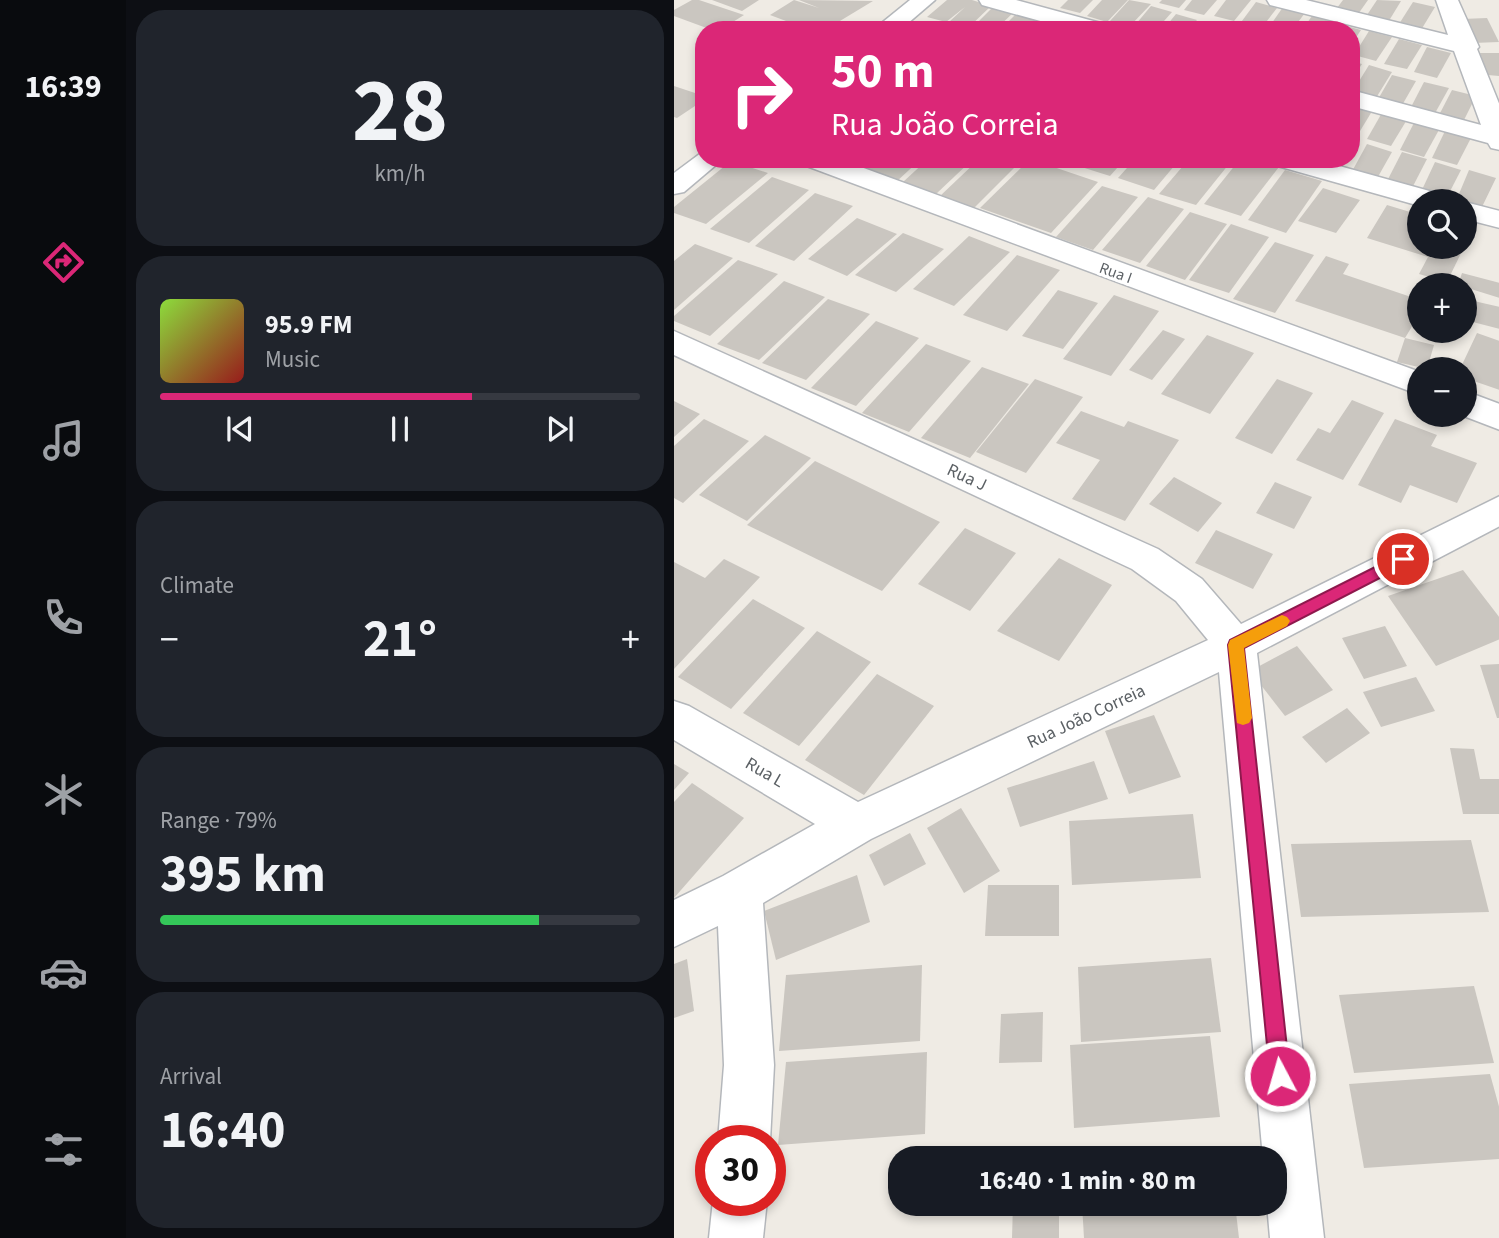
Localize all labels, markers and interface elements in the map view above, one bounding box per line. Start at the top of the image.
text: 50 m [831,37,935,107]
text: 28 [352,47,448,176]
icon: right [716,49,807,140]
text: 16:39 [24,64,102,110]
text: Rua João Correia [831,102,1059,148]
text: km/h [374,157,426,190]
map controls [1407,189,1477,427]
button: search [1407,189,1477,259]
icon: directions [39,238,88,287]
street label: Rua I [1096,257,1135,289]
button: + [1407,273,1477,343]
text: 95.9 FM [265,306,353,343]
text: Music [265,343,320,376]
button: − [1407,357,1477,427]
icon: previous [221,410,259,448]
icon: pause [381,410,419,448]
icon: next [541,410,579,448]
icon: music [39,416,88,465]
street label: Rua J [943,457,991,498]
pin [1373,529,1433,589]
icon: arrive [1384,540,1422,578]
text: Climate [160,569,234,602]
icon: phone [39,593,88,642]
text: 21° [363,603,437,677]
text: − [160,613,179,667]
text: + [621,613,640,667]
street label: Rua João Correia [1023,678,1150,755]
street label: Rua L [741,751,789,794]
icon: climate [39,770,88,819]
text: Range · 79% [160,804,277,837]
text: 395 km [160,838,326,912]
icon: car [39,948,88,997]
position arrow [1243,1039,1317,1113]
text: Arrival [160,1060,222,1093]
text: 16:40 [160,1094,285,1168]
icon: filters [39,1125,88,1174]
speed limit sign: 30 [695,1125,786,1216]
text: 16:40 · 1 min · 80 m [979,1162,1196,1199]

